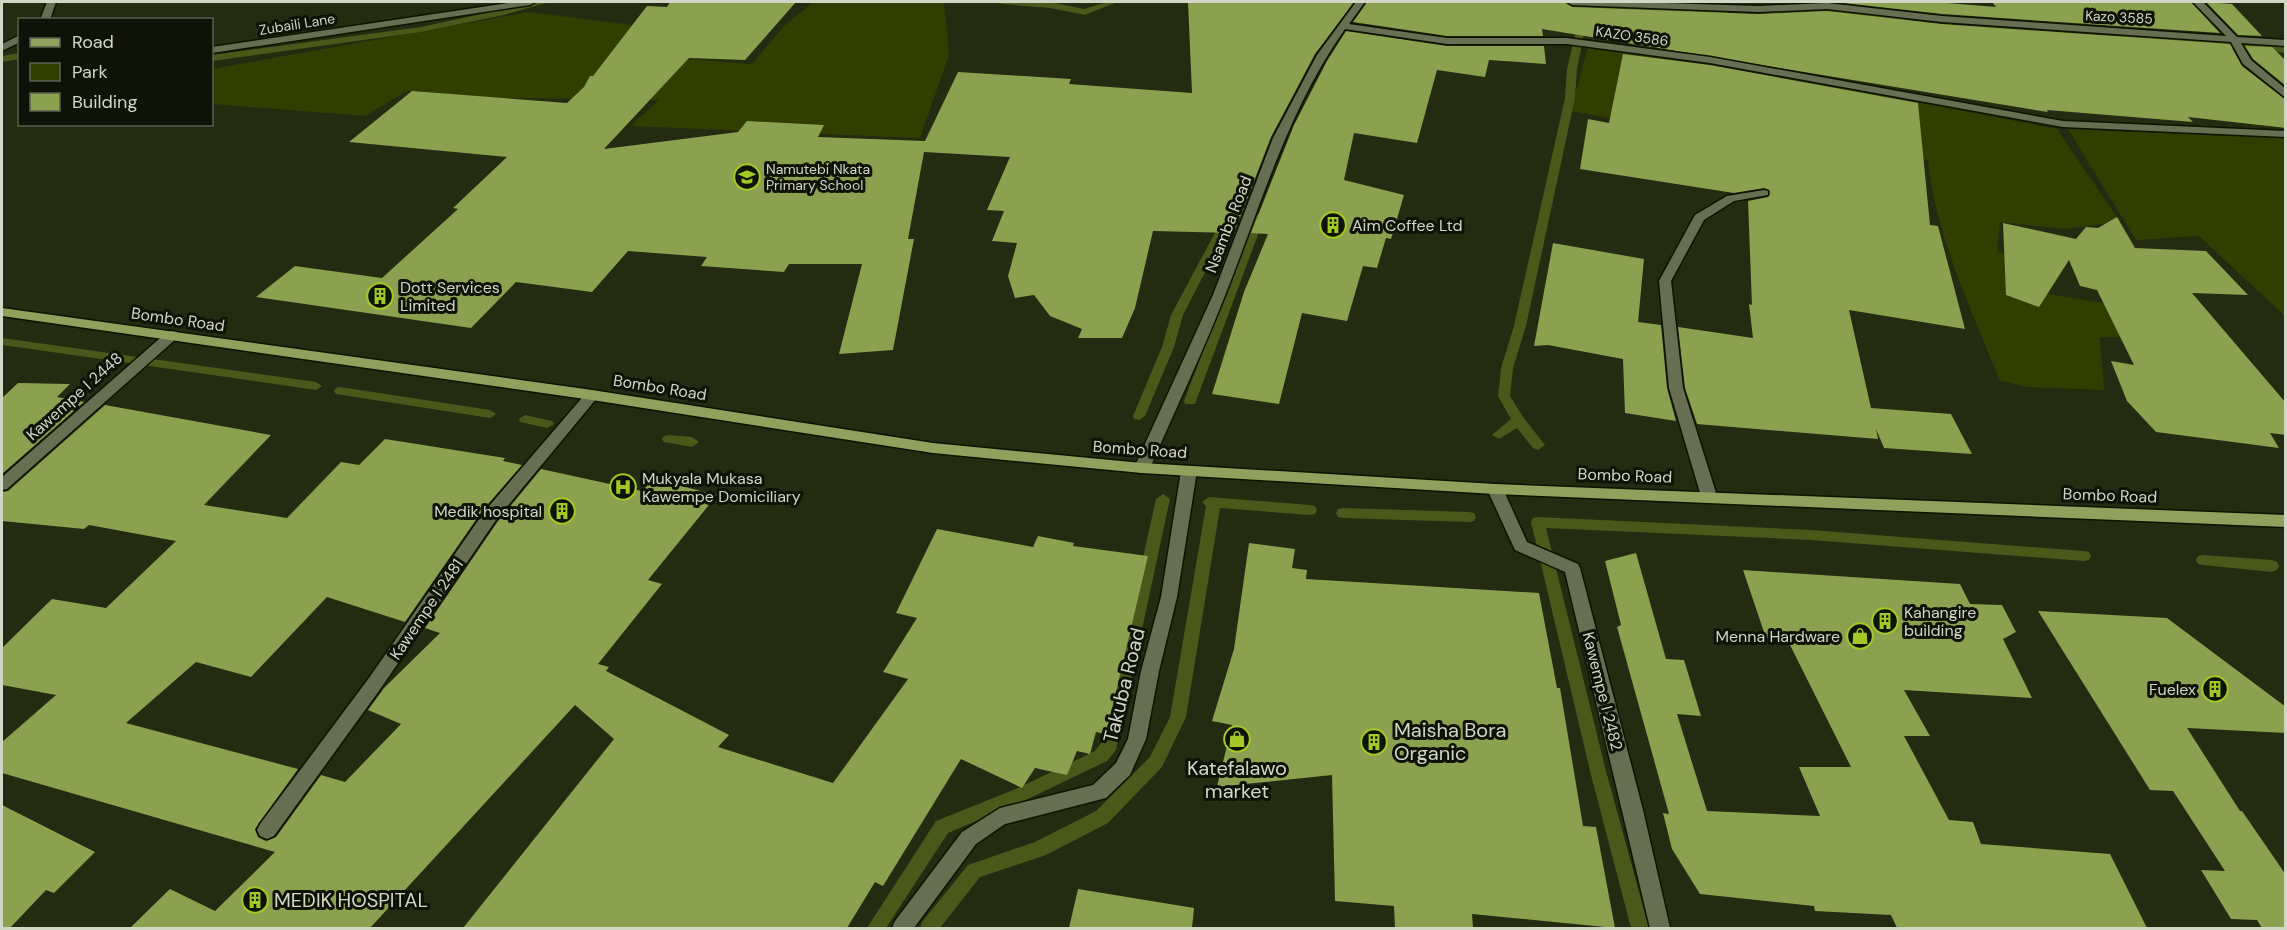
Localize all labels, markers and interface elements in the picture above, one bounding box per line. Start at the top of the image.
street label: Kazo 3585 [2085,6,2153,28]
street label: Zubaili Lane [258,9,336,39]
legend [18,18,213,126]
street label: KAZO 3586 [1594,22,1670,50]
text: Road [72,30,114,54]
text: Park [72,60,108,84]
text: Building [72,90,137,114]
place label: Namutebi Nkata Primary School [766,160,870,194]
school or university icon: Namutebi Nkata Primary School [732,162,762,192]
street label: Nsamba Road [1200,173,1257,276]
building icon: Aim Coffee Ltd [1318,210,1348,240]
place label: Aim Coffee Ltd [1352,215,1463,236]
place label: Dott Services Limited [400,277,500,316]
building icon: Dott Services Limited [365,281,395,311]
street label: Bombo Road [130,303,226,336]
street label: Kawempe I 2448 [22,348,127,445]
street label: Bombo Road [612,370,708,405]
street label: Bombo Road [1092,436,1188,463]
street label: Bombo Road [1577,463,1673,488]
place label: Mukyala Mukasa Kawempe Domiciliary [642,468,801,507]
hospital icon: Mukyala Mukasa Kawempe Domiciliary [608,472,638,502]
street label: Bombo Road [2062,483,2158,508]
building icon: Medik hospital [547,496,577,526]
place label: Medik hospital [434,501,542,522]
street label: Kawempe I 2481 [385,555,468,664]
place label: Kahangire building [1904,602,1976,641]
building icon: Kahangire building [1870,606,1900,636]
shop icon: Menna Hardware [1845,621,1875,651]
street label: Takuba Road [1097,625,1151,745]
place label: Menna Hardware [1716,626,1840,647]
street label: Kawempe I 2482 [1578,630,1627,753]
building icon: Fuelex [2200,674,2230,704]
place label: Fuelex [2149,679,2196,700]
place label: Maisha Bora Organic [1394,717,1506,766]
shop icon: Katefalawo market [1222,724,1252,754]
building icon: Maisha Bora Organic [1359,727,1389,757]
place label: Katefalawo market [1187,755,1287,804]
building icon: MEDIK HOSPITAL [240,885,270,915]
place label: MEDIK HOSPITAL [274,887,428,913]

